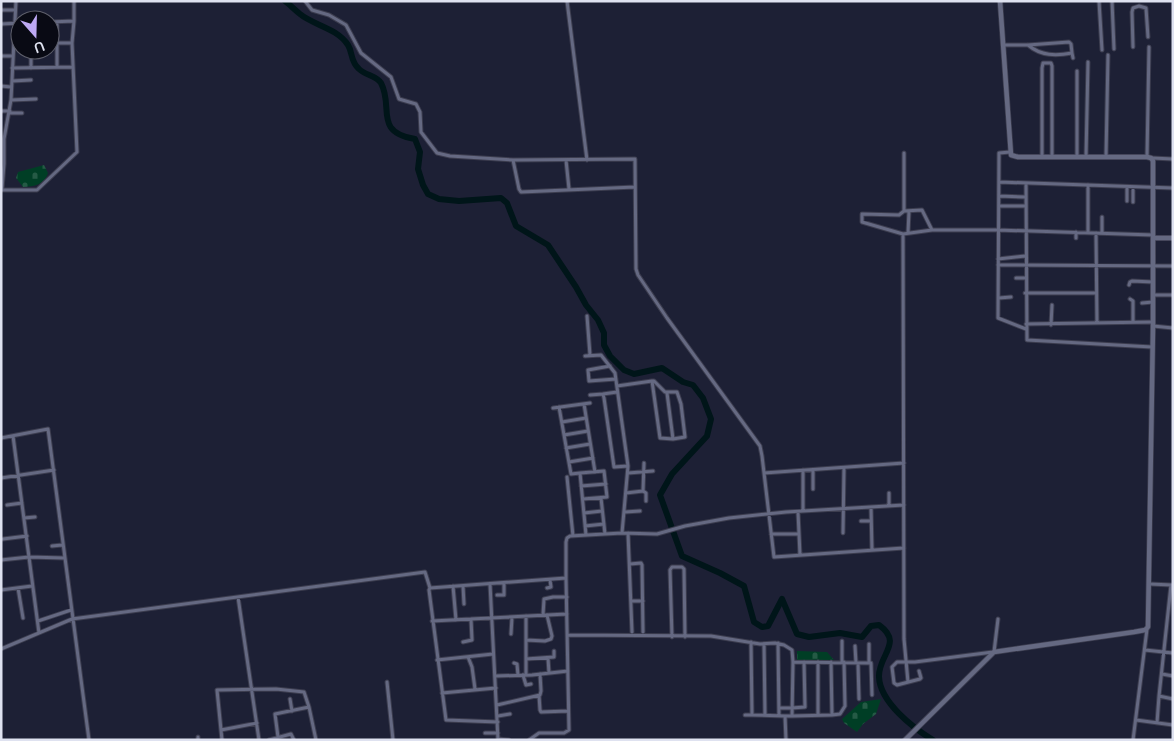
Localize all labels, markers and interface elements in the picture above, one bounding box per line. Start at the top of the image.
north arrow [10,10,60,60]
text: U [31,37,47,57]

